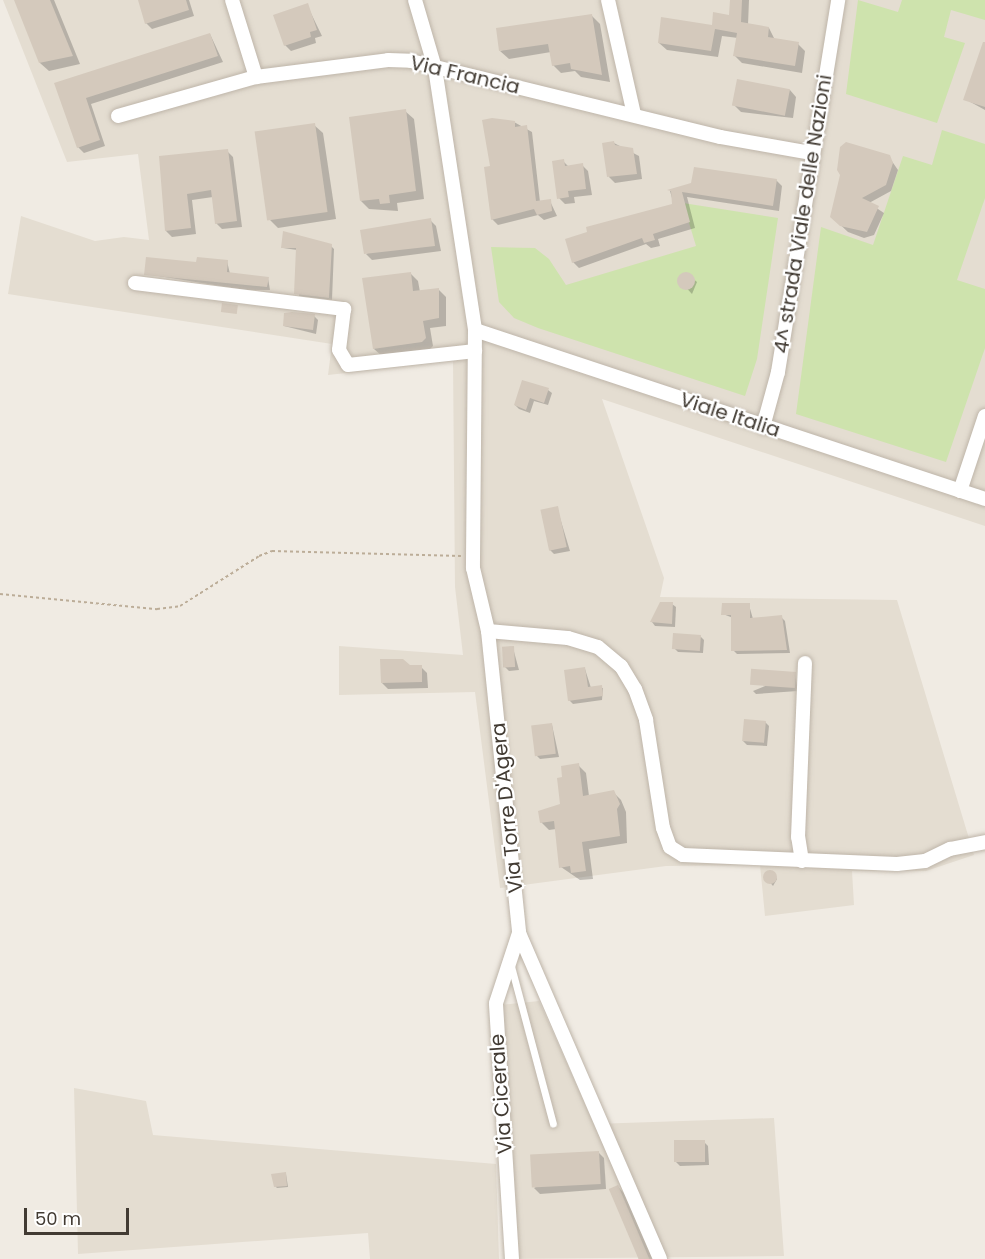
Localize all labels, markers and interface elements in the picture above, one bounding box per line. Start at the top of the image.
street label: Via Francia [408,51,522,99]
street label: 4^ strada Viale delle Nazioni [769,73,837,355]
street label: Viale Italia [677,388,783,442]
street label: Via Torre D'Agera [486,722,528,894]
street label: Via Cicerale [485,1033,517,1155]
scale bar [27,1196,132,1234]
text: 50 m [35,1206,81,1231]

